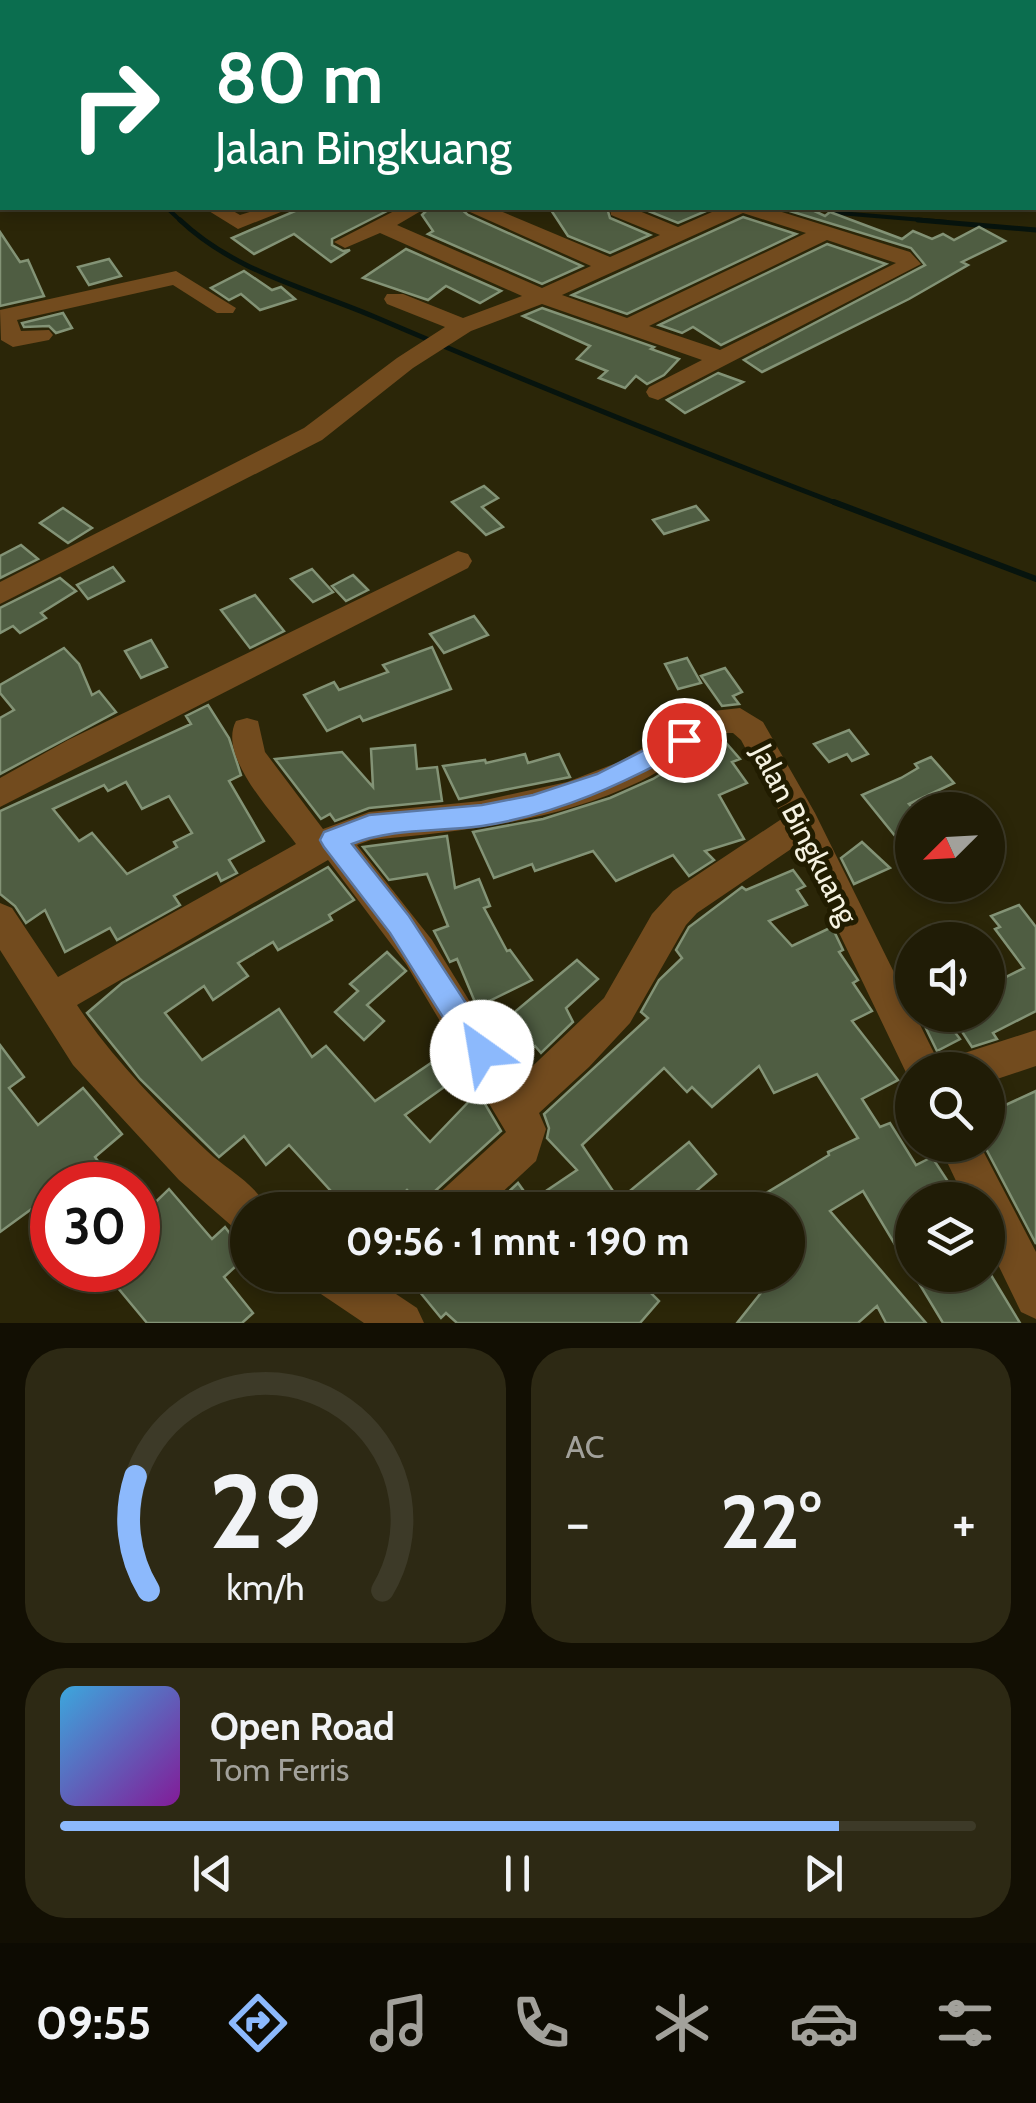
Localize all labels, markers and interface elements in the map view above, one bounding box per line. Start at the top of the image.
text: 80 m [215,35,383,121]
icon: right [50,40,180,170]
text: Jalan Bingkuang [215,121,512,175]
pin [642,698,727,783]
icon: arrive [657,713,712,768]
street label: Jalan Bingkuang [743,737,867,931]
north arrow [895,792,1005,902]
map controls [895,792,1005,1292]
button: sound [895,922,1005,1032]
position arrow [430,1000,534,1104]
button: search [895,1052,1005,1162]
speed limit sign: 30 [30,1162,160,1292]
button: layers [895,1182,1005,1292]
text: 09:56 · 1 mnt · 190 m [346,1218,689,1265]
text: AC [566,1427,605,1466]
text: 29 [209,1448,322,1574]
text: 22° [720,1476,821,1567]
text: − [566,1489,590,1556]
text: + [952,1489,976,1556]
text: km/h [226,1566,304,1609]
text: Open Road [210,1703,395,1750]
text: Tom Ferris [210,1750,349,1789]
icon: previous [185,1846,240,1901]
icon: pause [490,1846,545,1901]
icon: next [796,1846,851,1901]
icon: directions [223,1988,293,2058]
icon: music [364,1988,434,2058]
icon: phone [506,1988,576,2058]
icon: climate [647,1988,717,2058]
icon: car [789,1988,859,2058]
icon: filters [930,1988,1000,2058]
text: 09:55 [36,1996,151,2050]

